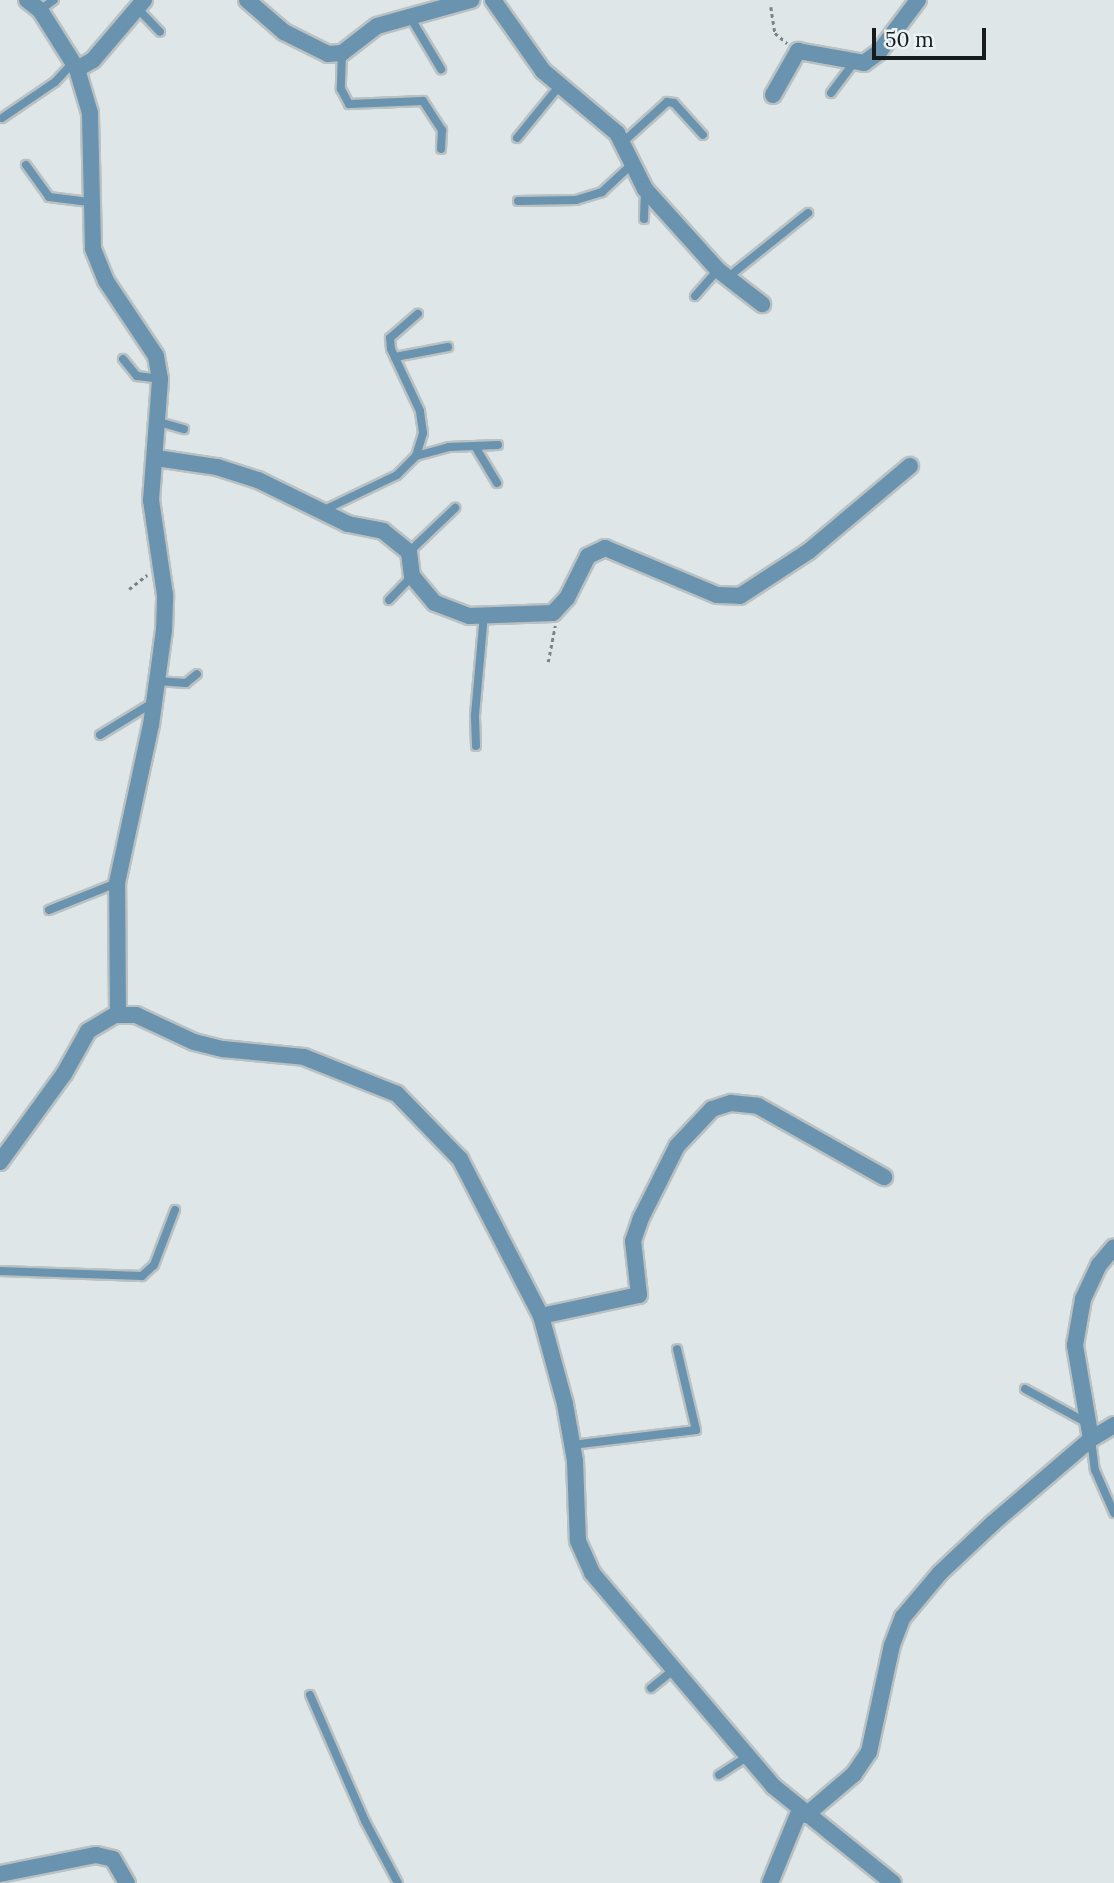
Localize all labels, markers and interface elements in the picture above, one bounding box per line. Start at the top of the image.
scale bar [876,14,990,58]
text: 50 m [885,26,934,53]

